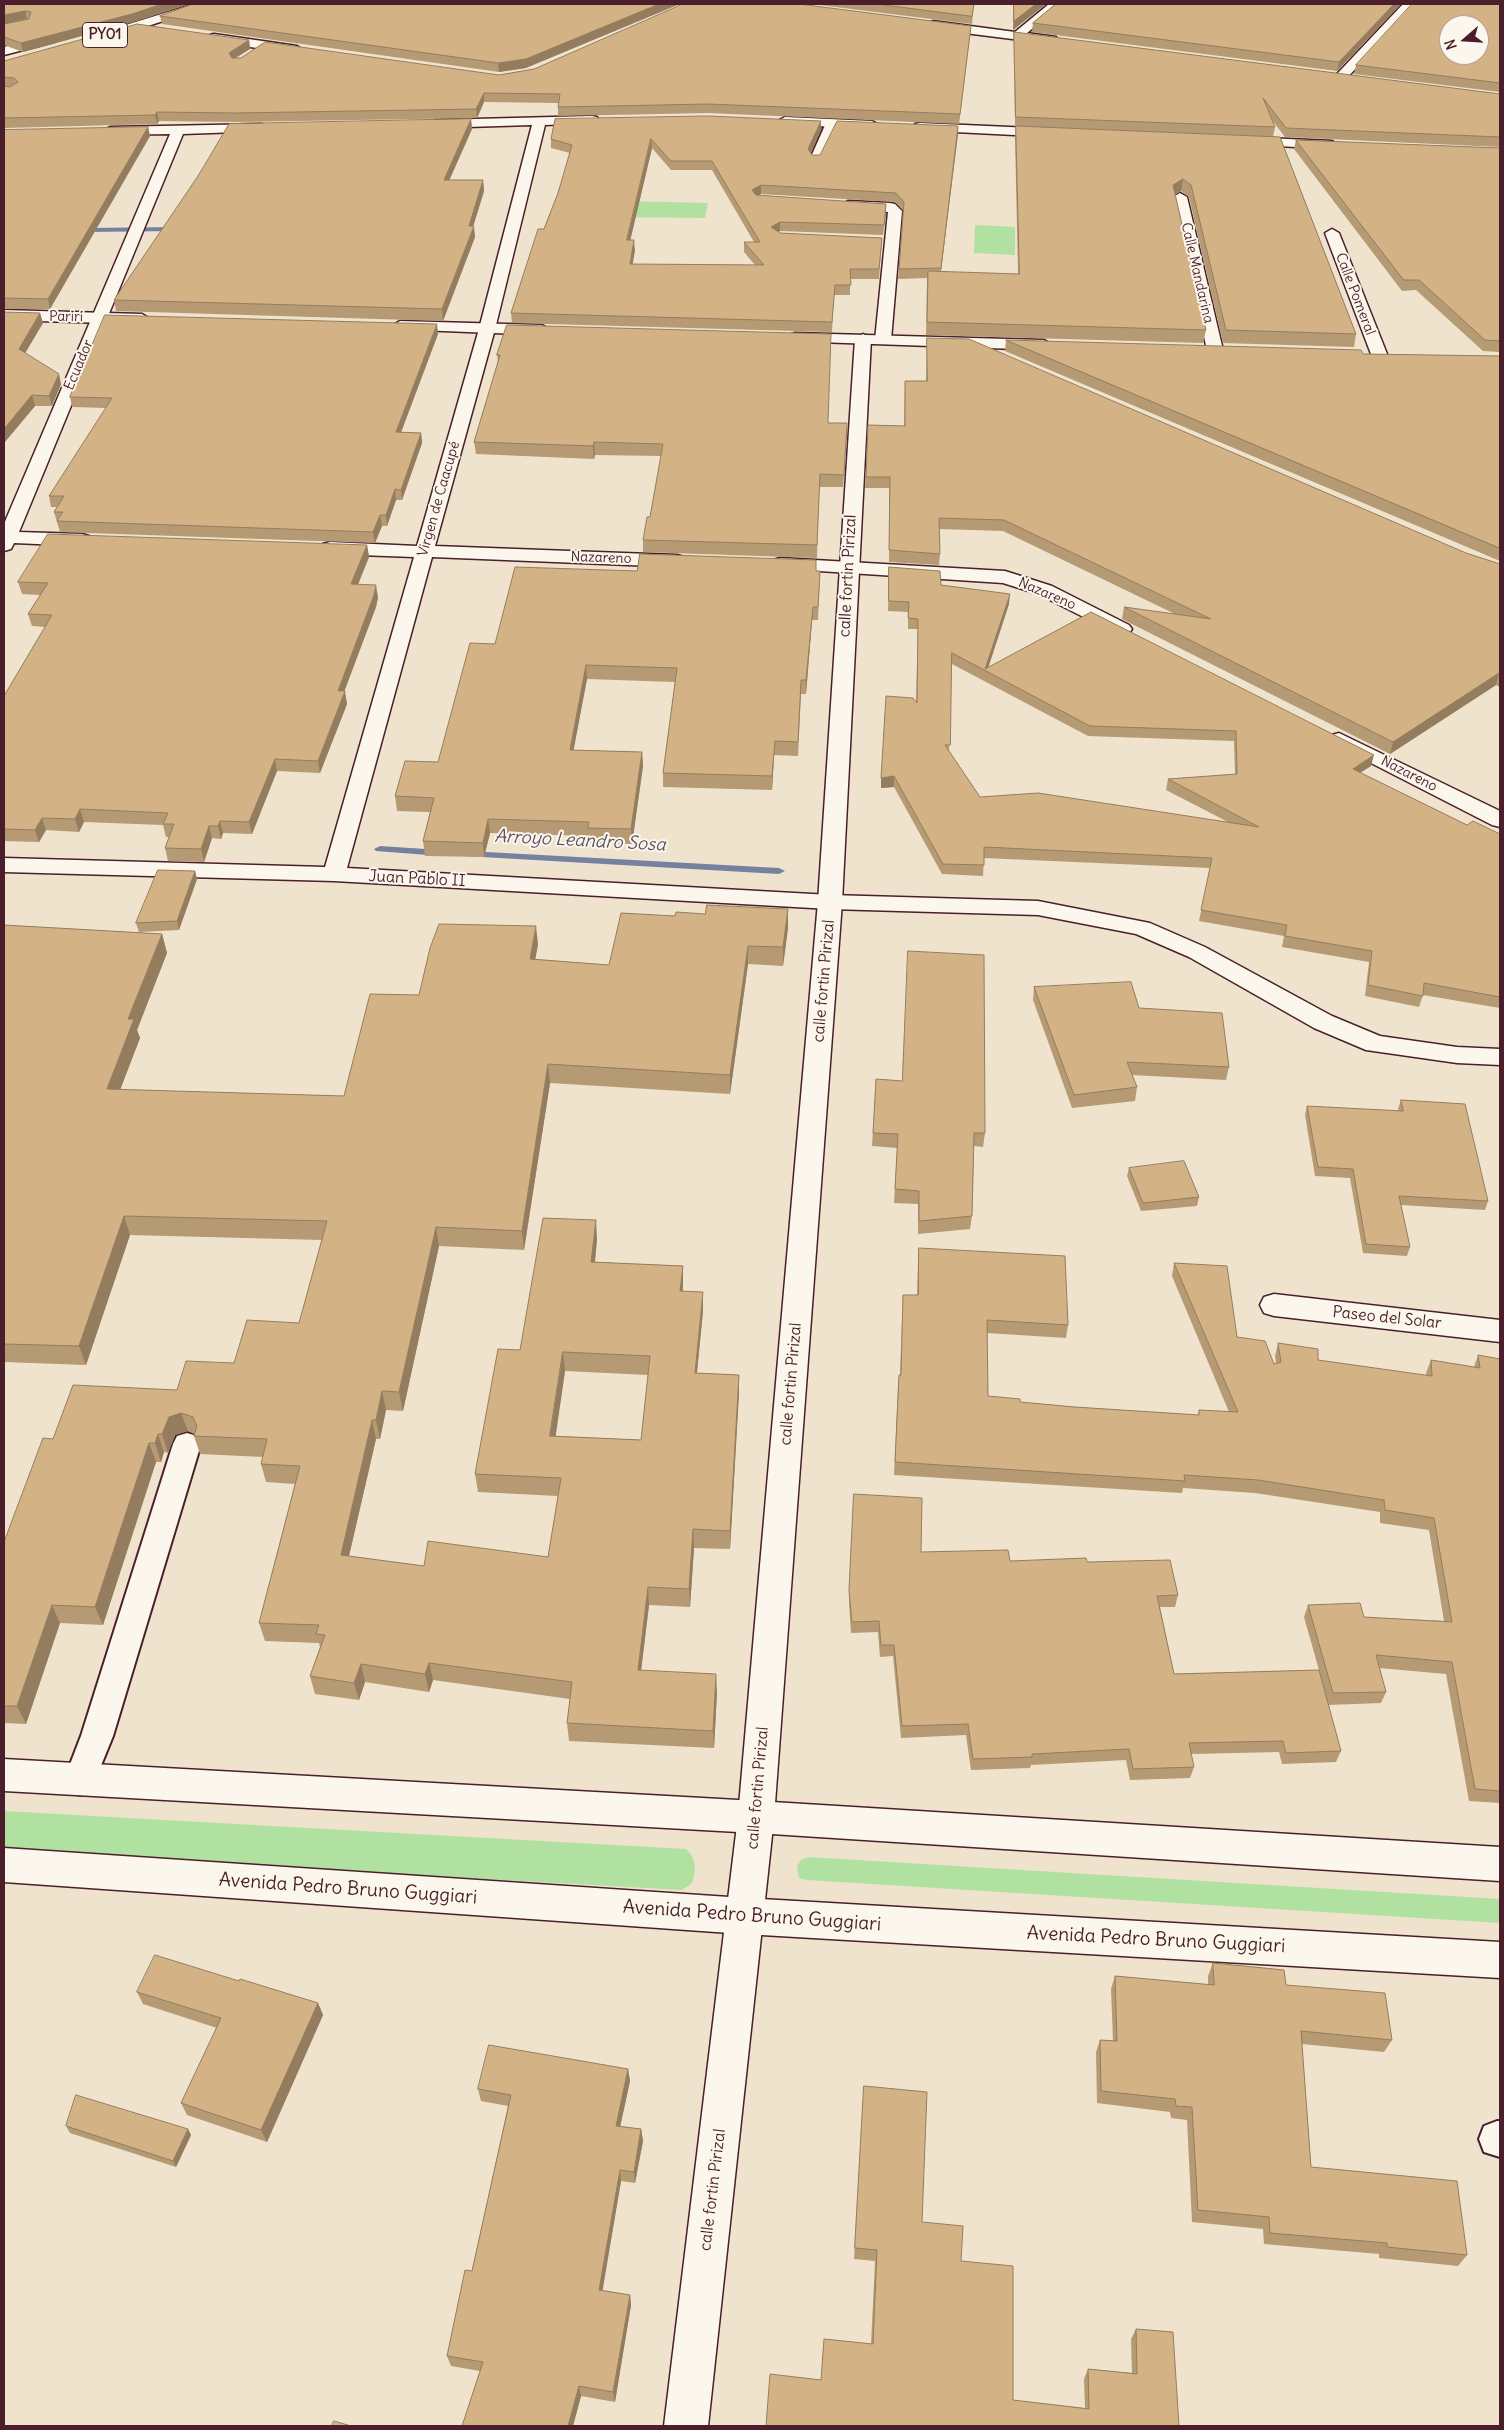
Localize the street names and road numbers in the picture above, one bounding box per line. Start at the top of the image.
road number: PY01 [82,22,128,48]
street label: Calle Mandarina [1177,221,1217,325]
street label: Calle Pomeral [1332,250,1378,338]
street label: Parirí [49,308,83,326]
street label: Ecuador [61,337,97,393]
street label: Virgen de Caacupé [415,439,463,559]
street label: calle fortin Pirizal [835,514,861,638]
street label: Nazareno [570,549,632,567]
street label: Nazareno [1016,574,1078,614]
street label: Nazareno [1378,753,1440,795]
street label: Juan Pablo II [368,867,466,891]
street label: calle fortin Pirizal [809,919,839,1043]
street label: Paseo del Solar [1332,1303,1442,1333]
street label: calle fortin Pirizal [776,1322,806,1446]
street label: calle fortin Pirizal [743,1726,773,1850]
street label: Avenida Pedro Bruno Guggiari [218,1869,478,1909]
street label: Avenida Pedro Bruno Guggiari [622,1896,882,1936]
street label: Avenida Pedro Bruno Guggiari [1026,1922,1286,1958]
street label: calle fortin Pirizal [696,2128,730,2252]

